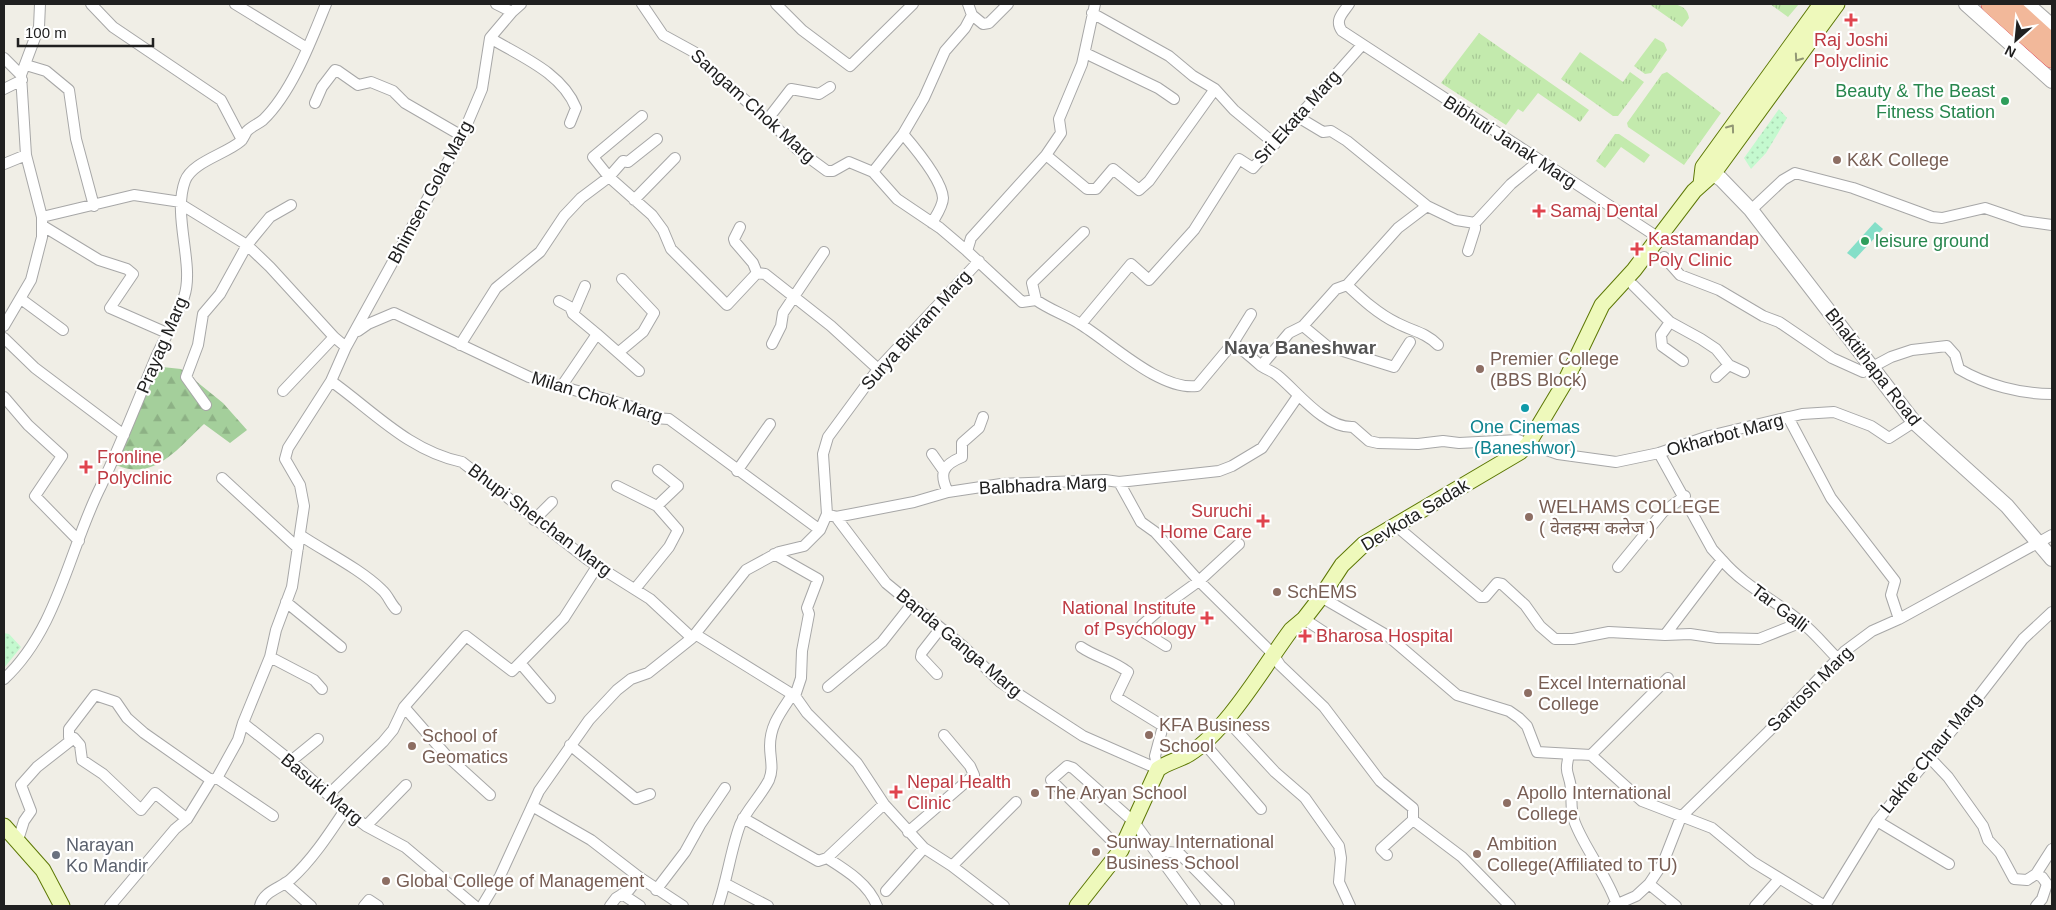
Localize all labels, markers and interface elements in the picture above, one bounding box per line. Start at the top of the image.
marker: Raj Joshi Polyclinic [1844,13,1858,27]
scale bar [18,15,152,47]
north arrow [1991,15,2041,65]
text: 100 m [25,24,67,41]
place label: Raj Joshi Polyclinic [1813,30,1889,71]
text: N [2002,42,2018,61]
street label: Sangam Chok Marg [687,45,819,167]
one-way arrow [1795,52,1804,61]
street label: Sri Ekata Marg [1250,66,1344,168]
place label: Beauty & The Beast Fitness Station [1835,81,1995,122]
street label: Bibhuti Janak Marg [1440,92,1580,192]
marker: Beauty & The Beast Fitness Station [1999,95,2011,107]
street label: Bhimsen Gola Marg [384,117,476,267]
one-way arrow [1725,124,1735,133]
place label: K&K College [1847,150,1949,170]
marker: K&K College [1831,154,1843,166]
place label: Samaj Dental [1550,201,1658,221]
marker: Samaj Dental [1532,204,1546,218]
place label: Kastamandap Poly Clinic [1648,229,1759,270]
place label: leisure ground [1875,231,1989,251]
marker: leisure ground [1859,235,1871,247]
marker: Kastamandap Poly Clinic [1630,242,1644,256]
street label: Surya Bikram Marg [857,266,975,394]
street label: Prayag Marg [133,294,191,396]
street label: Bhaktithapa Road [1821,304,1925,430]
district label: Naya Baneshwar [1224,337,1377,358]
place label: Premier College (BBS Block) [1490,349,1619,390]
marker: Premier College (BBS Block) [1474,363,1486,375]
street label: Milan Chok Marg [529,368,665,426]
marker: One Cinemas (Baneshwor) [1519,402,1531,414]
street label: Okharbot Marg [1664,410,1786,460]
place label: One Cinemas (Baneshwor) [1470,417,1580,458]
place label: Fronline Polyclinic [97,447,172,488]
marker: Fronline Polyclinic [79,460,93,474]
street label: Bhupi Sherchan Marg [464,460,616,580]
street label: Balbhadra Marg [979,472,1107,498]
street label: Devkota Sadak [1358,474,1473,555]
place label: WELHAMS COLLEGE ( वेलहम्स कलेज ) [1539,497,1720,538]
place label: Suruchi Home Care [1160,501,1252,542]
marker: WELHAMS COLLEGE ( वेलहम्स कलेज ) [1523,511,1535,523]
marker: Suruchi Home Care [1256,514,1270,528]
street label: Tar Galli [1748,580,1812,636]
place label: SchEMS [1287,582,1357,602]
street label: Banda Ganga Marg [892,585,1026,701]
marker: SchEMS [1271,586,1283,598]
place label: National Institute of Psychology [1062,598,1196,639]
marker: National Institute of Psychology [1200,611,1214,625]
place label: Bharosa Hospital [1316,626,1453,646]
marker: Bharosa Hospital [1298,629,1312,643]
street label: Santosh Marg [1763,642,1857,736]
place label: Excel International College [1538,673,1686,714]
marker: Excel International College [1522,687,1534,699]
street label: Lakhe Chaur Marg [1876,689,1986,817]
place label: KFA Business School [1159,715,1270,756]
place label: School of Geomatics [422,726,508,767]
marker: KFA Business School [1143,729,1155,741]
marker: School of Geomatics [406,740,418,752]
street label: Basuki Marg [277,749,367,829]
place label: Nepal Health Clinic [907,772,1011,813]
place label: The Aryan School [1045,783,1187,803]
place label: Apollo International College [1517,783,1671,824]
marker: Nepal Health Clinic [889,785,903,799]
marker: The Aryan School [1029,787,1041,799]
marker: Apollo International College [1501,797,1513,809]
place label: Sunway International Business School [1106,832,1274,873]
place label: Ambition College(Affiliated to TU) [1487,834,1677,875]
place label: Narayan Ko Mandir [66,835,148,876]
marker: Sunway International Business School [1090,846,1102,858]
marker: Ambition College(Affiliated to TU) [1471,848,1483,860]
marker: Narayan Ko Mandir [50,849,62,861]
place label: Global College of Management [396,871,644,891]
marker: Global College of Management [380,875,392,887]

